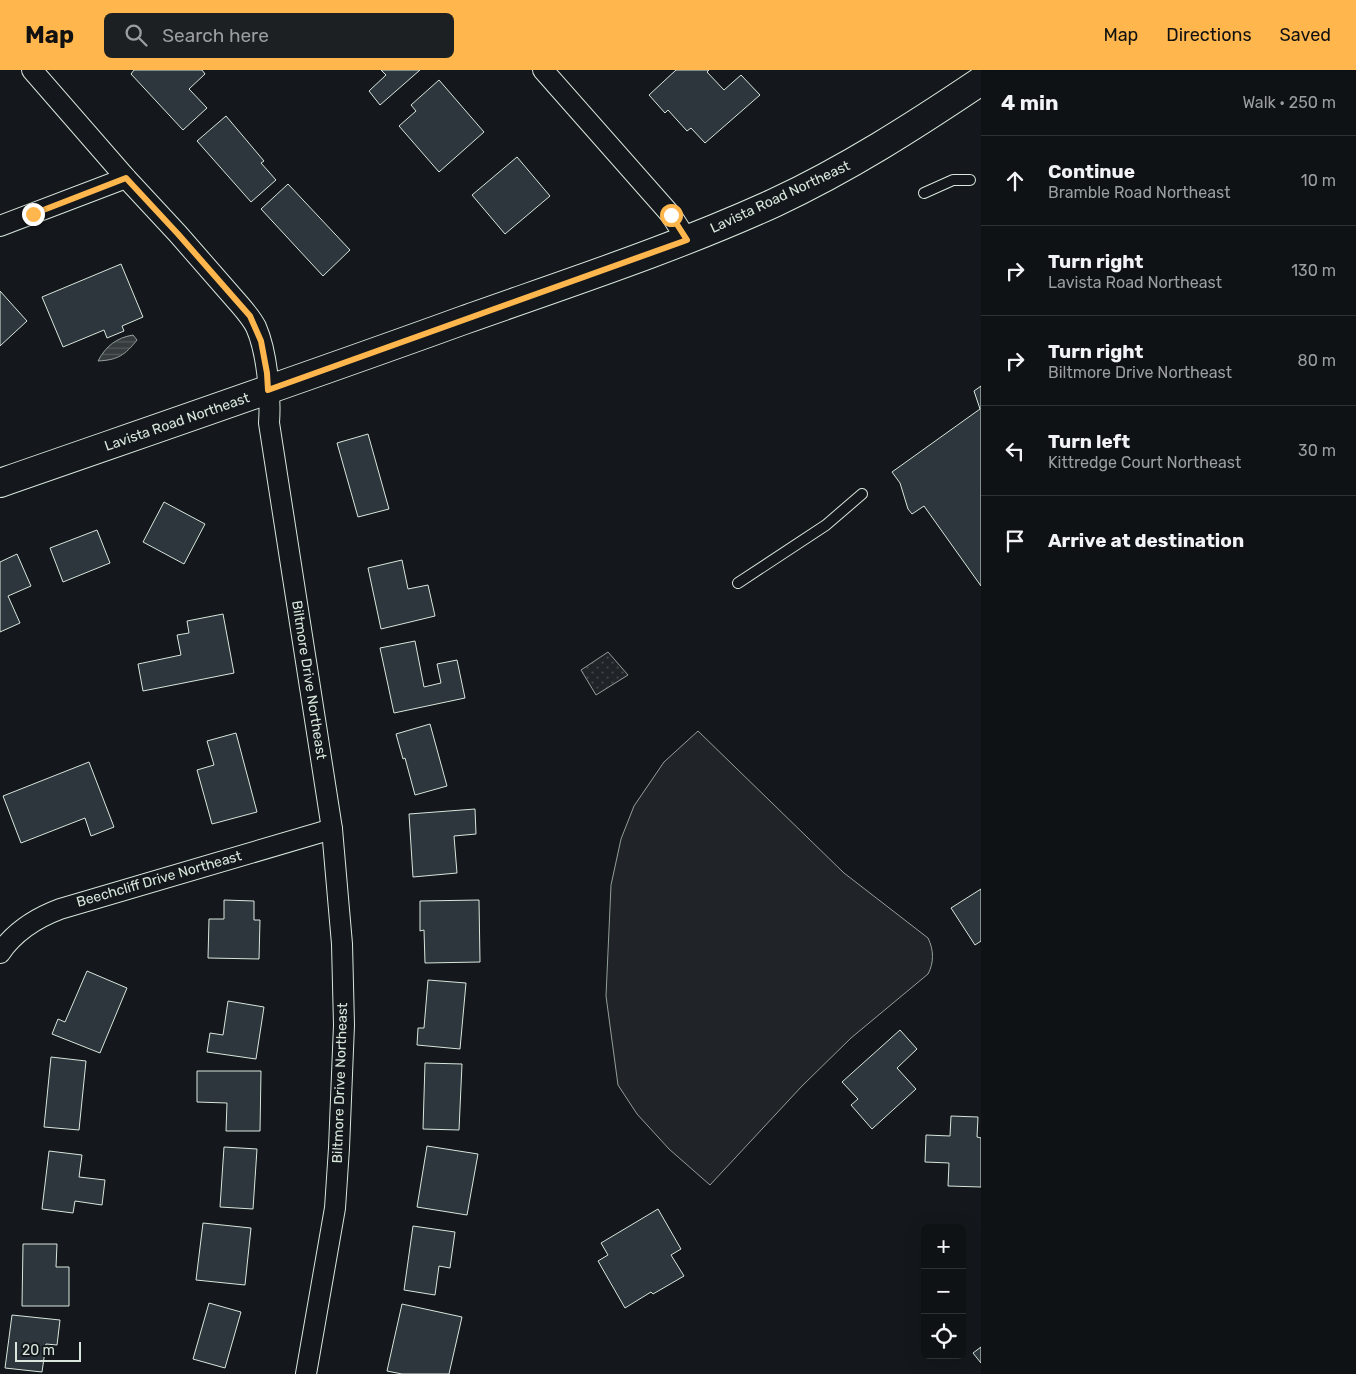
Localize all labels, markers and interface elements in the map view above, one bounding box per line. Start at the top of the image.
search box [104,13,454,58]
text: Map [25,21,74,49]
icon: search [122,21,150,49]
text: Search here [162,24,269,47]
text: Map [1103,24,1138,46]
text: Directions [1166,24,1252,46]
text: Saved [1280,24,1331,46]
text: 4 min [1001,90,1059,115]
text: Walk · 250 m [1242,93,1336,112]
street label: Lavista Road Northeast [707,157,853,237]
text: Continue [1048,160,1135,183]
icon: ahead [1001,167,1029,195]
text: 10 m [1301,171,1336,190]
text: Bramble Road Northeast [1048,183,1230,202]
route end [22,203,45,226]
route start [660,204,683,227]
text: Turn right [1048,250,1143,273]
icon: right [1001,257,1029,285]
text: 130 m [1291,261,1336,280]
text: Lavista Road Northeast [1048,273,1222,292]
text: Turn right [1048,340,1143,363]
icon: right [1001,347,1029,375]
text: 80 m [1298,351,1336,370]
text: Biltmore Drive Northeast [1048,363,1232,382]
street label: Lavista Road Northeast [102,389,252,455]
text: Turn left [1048,430,1130,453]
icon: left [1001,437,1029,465]
text: 30 m [1298,441,1336,460]
text: Kittredge Court Northeast [1048,453,1241,472]
icon: arrive [1001,527,1029,555]
text: Arrive at destination [1048,529,1244,552]
street label: Biltmore Drive Northeast [288,599,330,761]
street label: Beechcliff Drive Northeast [74,847,244,911]
street label: Biltmore Drive Northeast [329,1002,351,1164]
map controls [921,1224,966,1359]
button: + [921,1224,966,1269]
button: − [921,1269,966,1314]
button: locate [921,1314,966,1359]
scale bar [15,1339,81,1362]
text: 20 m [22,1342,55,1359]

